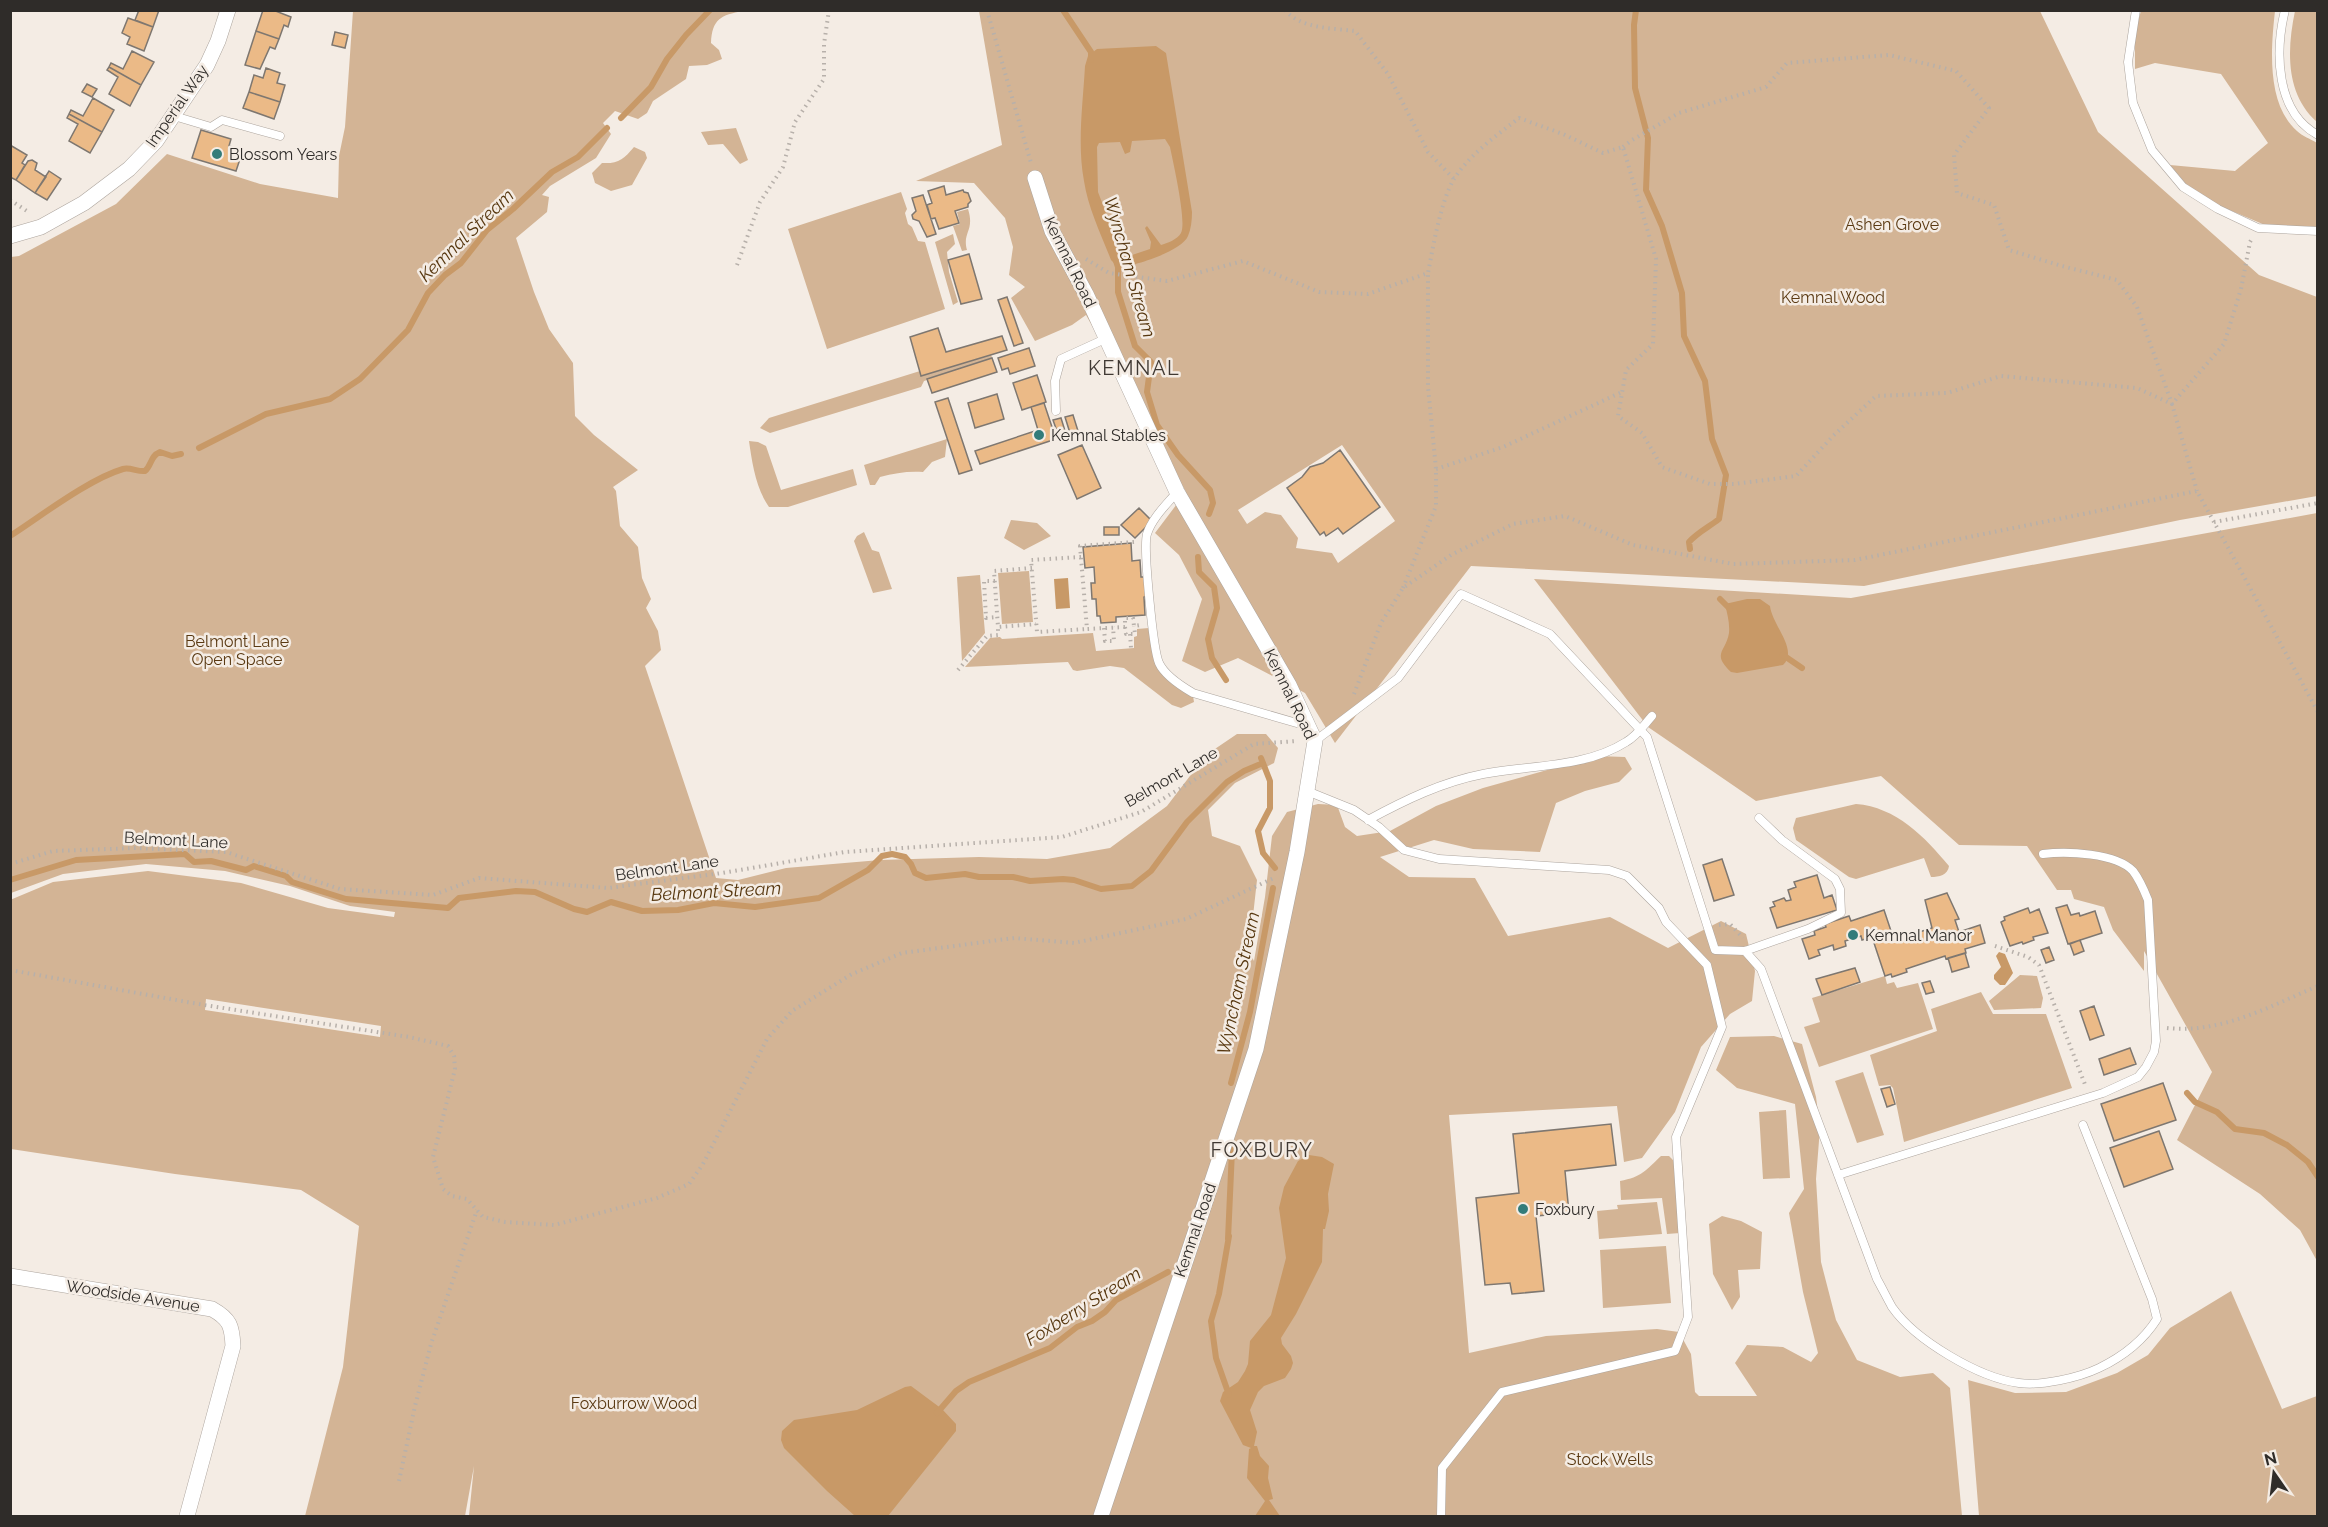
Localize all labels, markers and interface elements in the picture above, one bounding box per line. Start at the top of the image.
street label: Imperial Way [142,61,213,151]
place label: Blossom Years [229,145,337,164]
marker: Blossom Years [210,147,224,161]
water label: Kemnal Stream [414,184,518,286]
water label: Wyncham Stream [1100,194,1160,340]
street label: Kemnal Road [1040,214,1100,310]
park label: Ashen Grove [1845,215,1939,234]
park label: Kemnal Wood [1781,288,1885,307]
district label: KEMNAL [1088,356,1180,380]
place label: Kemnal Stables [1051,426,1166,445]
marker: Kemnal Stables [1032,428,1046,442]
park label: Belmont Lane Open Space [185,632,289,669]
street label: Kemnal Road [1260,646,1320,742]
street label: Belmont Lane [1121,743,1221,811]
street label: Belmont Lane [124,828,228,852]
street label: Belmont Lane [614,851,720,885]
water label: Belmont Stream [650,877,782,905]
water label: Wyncham Stream [1213,910,1263,1056]
place label: Kemnal Manor [1865,926,1972,945]
marker: Kemnal Manor [1846,928,1860,942]
district label: FOXBURY [1211,1138,1313,1162]
street label: Kemnal Road [1170,1180,1220,1280]
place label: Foxbury [1535,1200,1595,1219]
marker: Foxbury [1516,1202,1530,1216]
water label: Foxberry Stream [1021,1262,1145,1350]
street label: Woodside Avenue [65,1276,201,1316]
park label: Foxburrow Wood [571,1394,697,1413]
north arrow [2244,1443,2304,1503]
text: N [2262,1448,2279,1470]
park label: Stock Wells [1567,1450,1654,1469]

